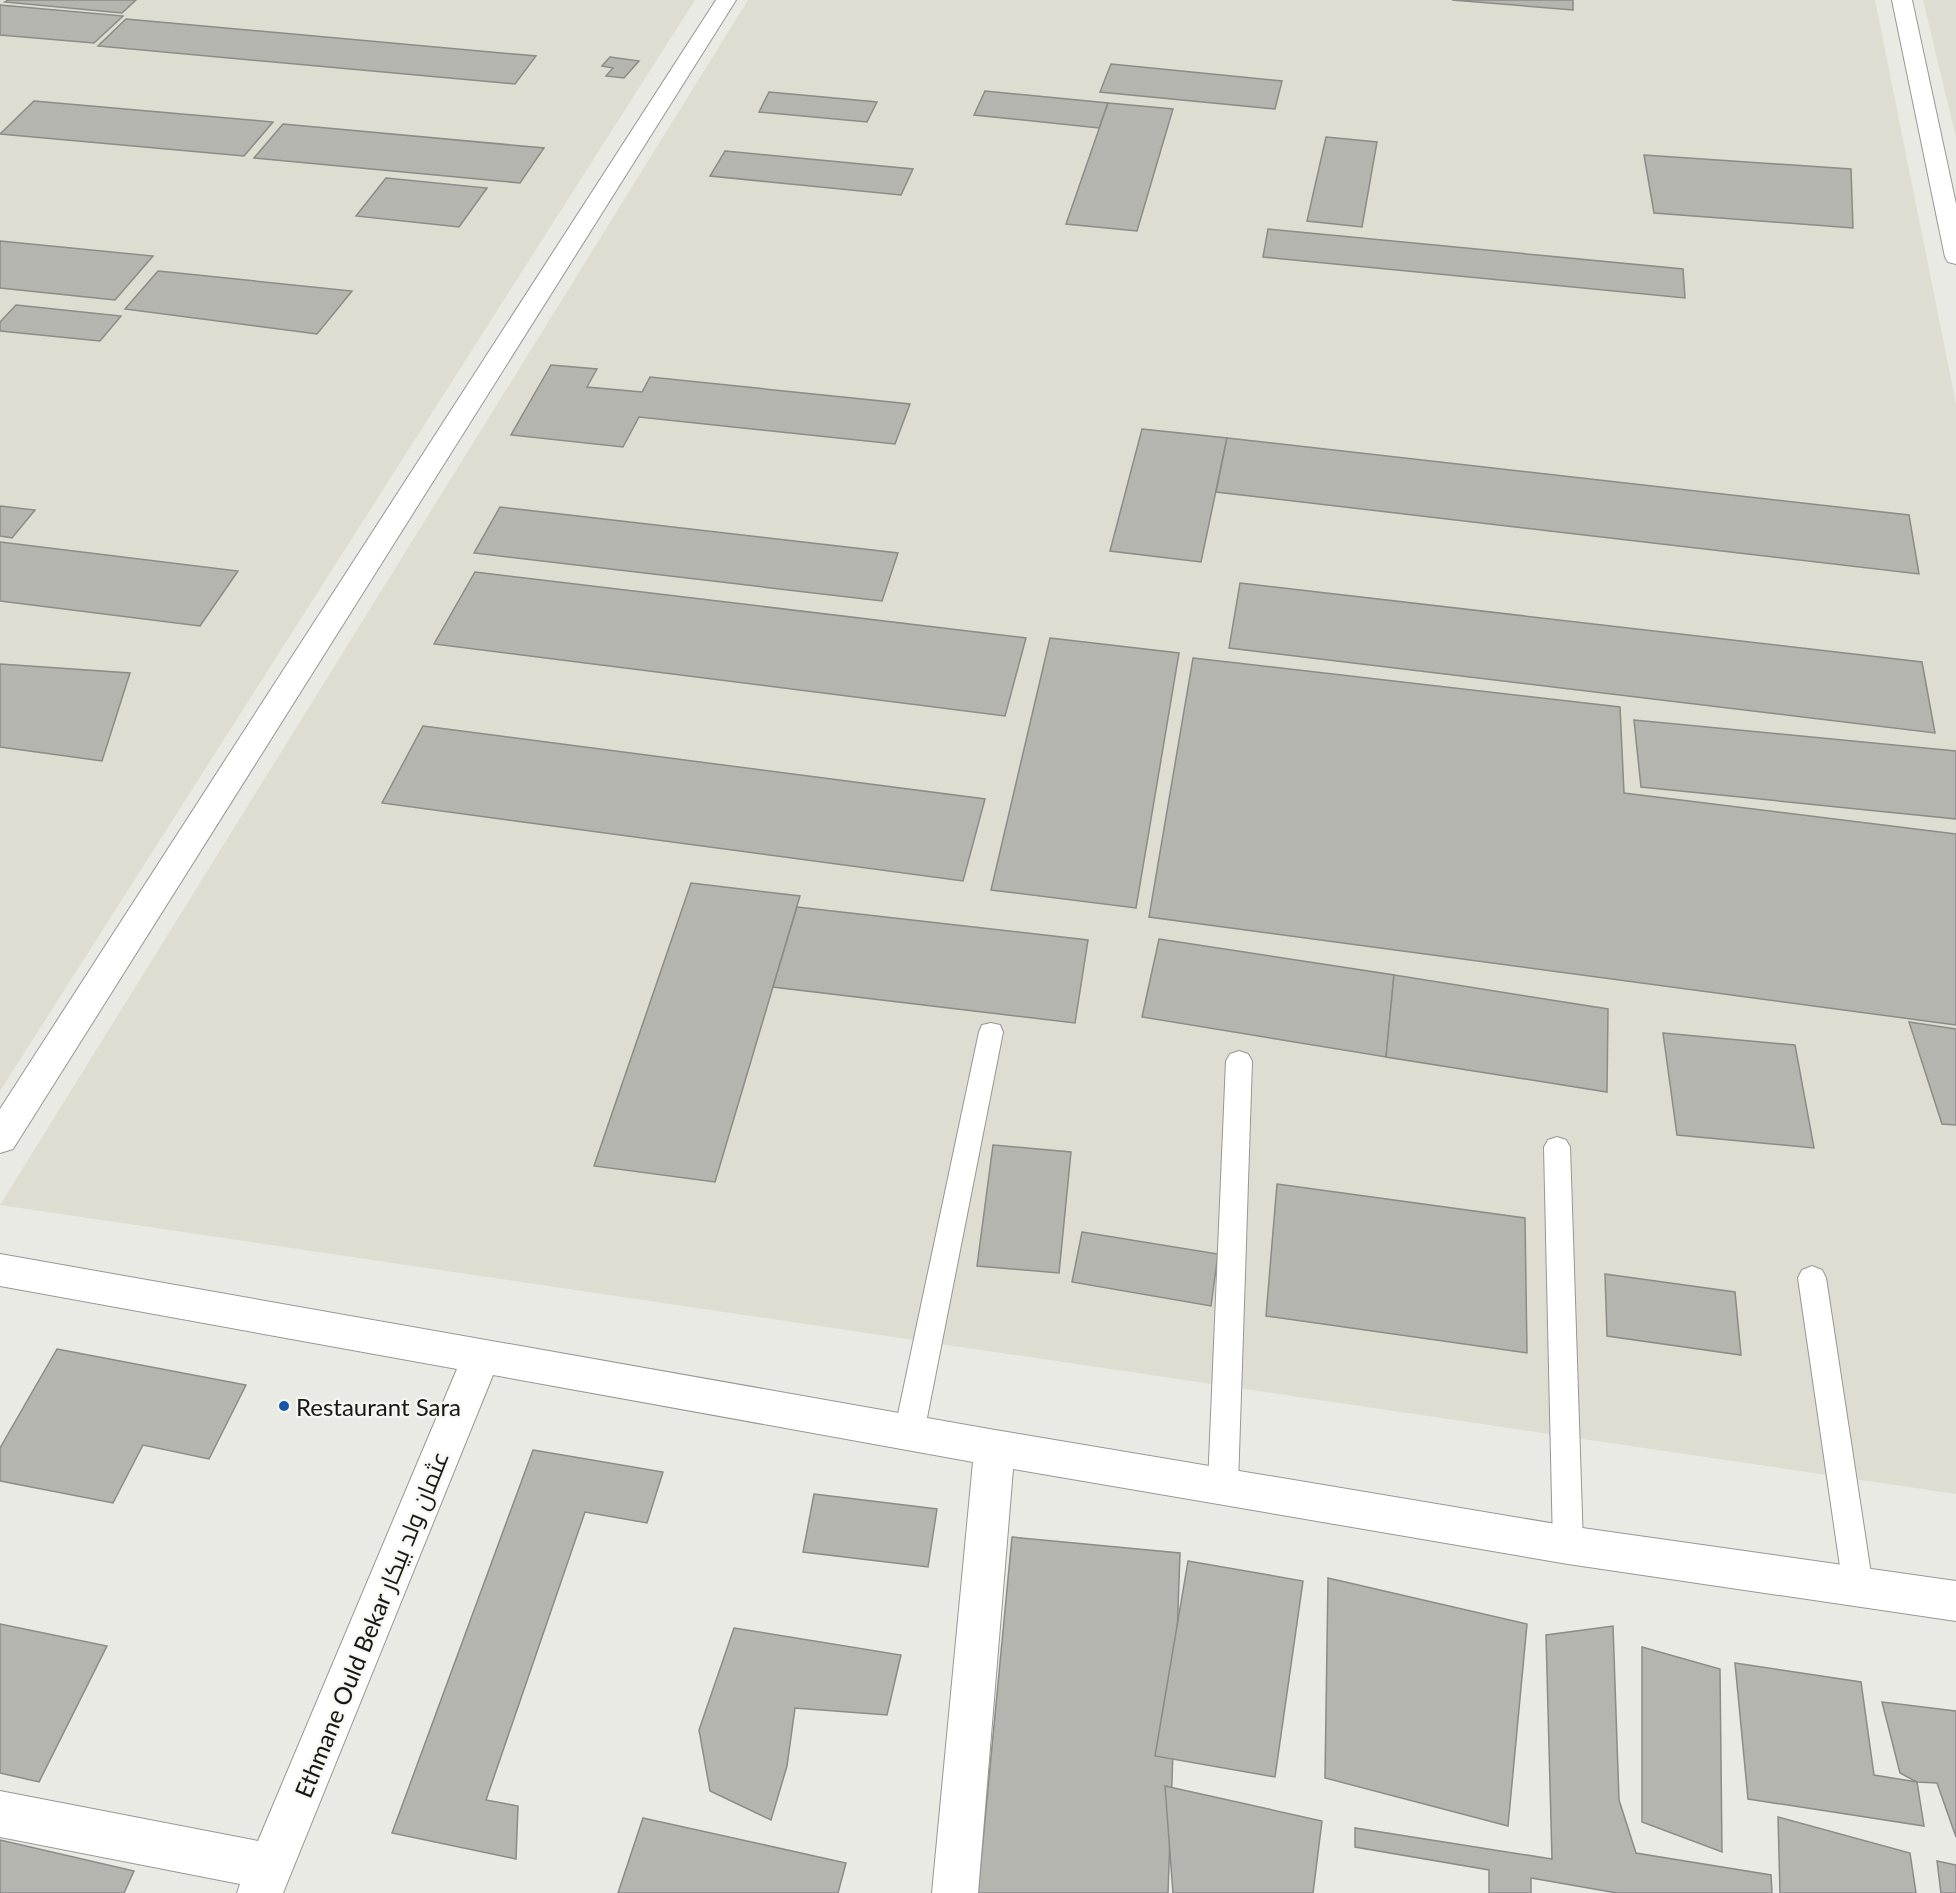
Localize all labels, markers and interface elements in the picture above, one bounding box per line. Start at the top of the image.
place label: Restaurant Sara [296,1392,461,1421]
marker: Restaurant Sara [277,1399,291,1413]
street label: Ethmane Ould Bekar عثمان ولد بيكار [288,1446,455,1802]

